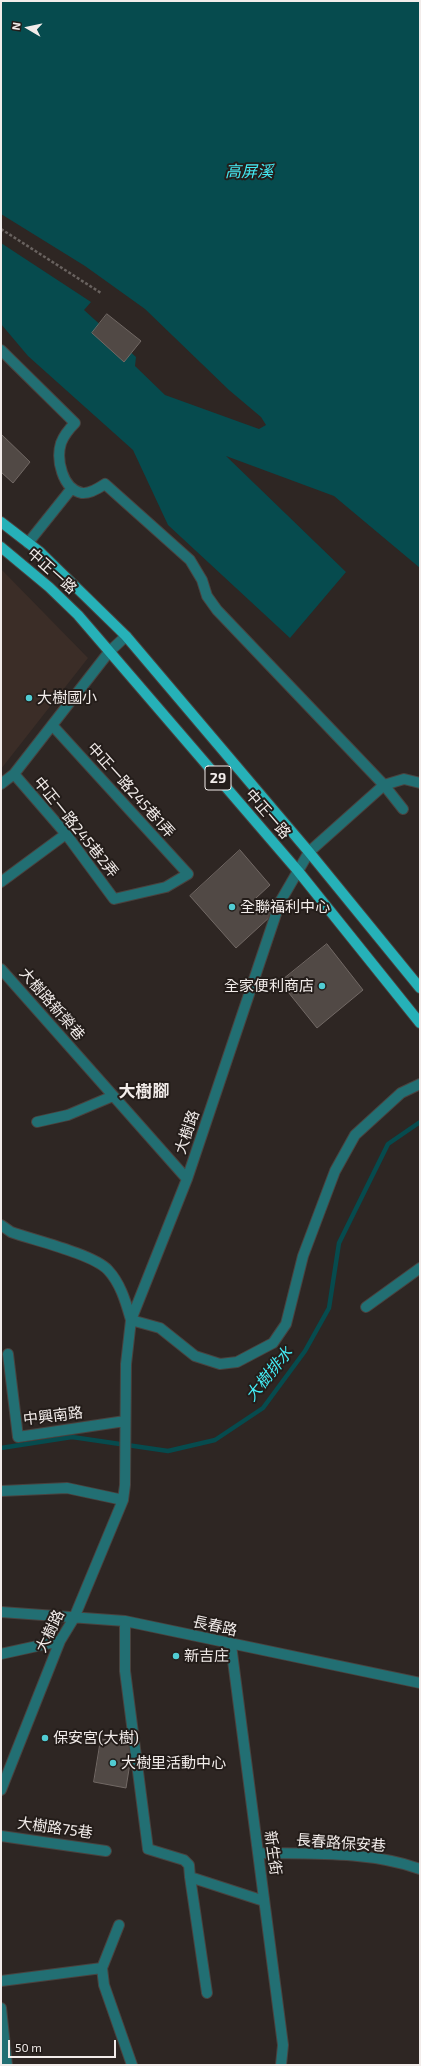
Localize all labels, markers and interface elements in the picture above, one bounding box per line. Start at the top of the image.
north arrow [8,8,48,48]
text: N [9,21,23,31]
water label: 高屏溪 [225,162,273,182]
street label: 中正一路 [24,544,80,598]
place label: 大樹國小 [37,689,97,707]
marker: 大樹國小 [24,693,34,703]
street label: 中正一路245巷1弄 [84,739,178,841]
road number: 29 [205,766,231,790]
street label: 中正一路245巷2弄 [30,773,122,881]
street label: 中正一路 [242,785,294,843]
place label: 全聯福利中心 [240,898,330,916]
marker: 全聯福利中心 [227,902,237,912]
street label: 大樹路新榮巷 [16,964,88,1044]
place label: 全家便利商店 [224,977,314,995]
marker: 全家便利商店 [317,981,327,991]
district label: 大樹腳 [119,1081,169,1101]
street label: 大樹路 [171,1108,203,1156]
water label: 大樹排水 [241,1343,297,1405]
street label: 中興南路 [22,1403,84,1429]
street label: 大樹路 [32,1607,68,1655]
street label: 長春路 [191,1613,239,1639]
place label: 新吉庄 [184,1647,229,1665]
marker: 新吉庄 [171,1651,181,1661]
place label: 保安宮(大樹) [53,1729,139,1747]
marker: 保安宮(大樹) [40,1733,50,1743]
place label: 大樹里活動中心 [121,1754,226,1772]
marker: 大樹里活動中心 [108,1758,118,1768]
street label: 大樹路75巷 [16,1814,94,1842]
street label: 新生街 [261,1829,285,1877]
street label: 長春路保安巷 [295,1831,387,1855]
scale bar [10,2032,118,2058]
text: 50 m [15,2040,42,2054]

